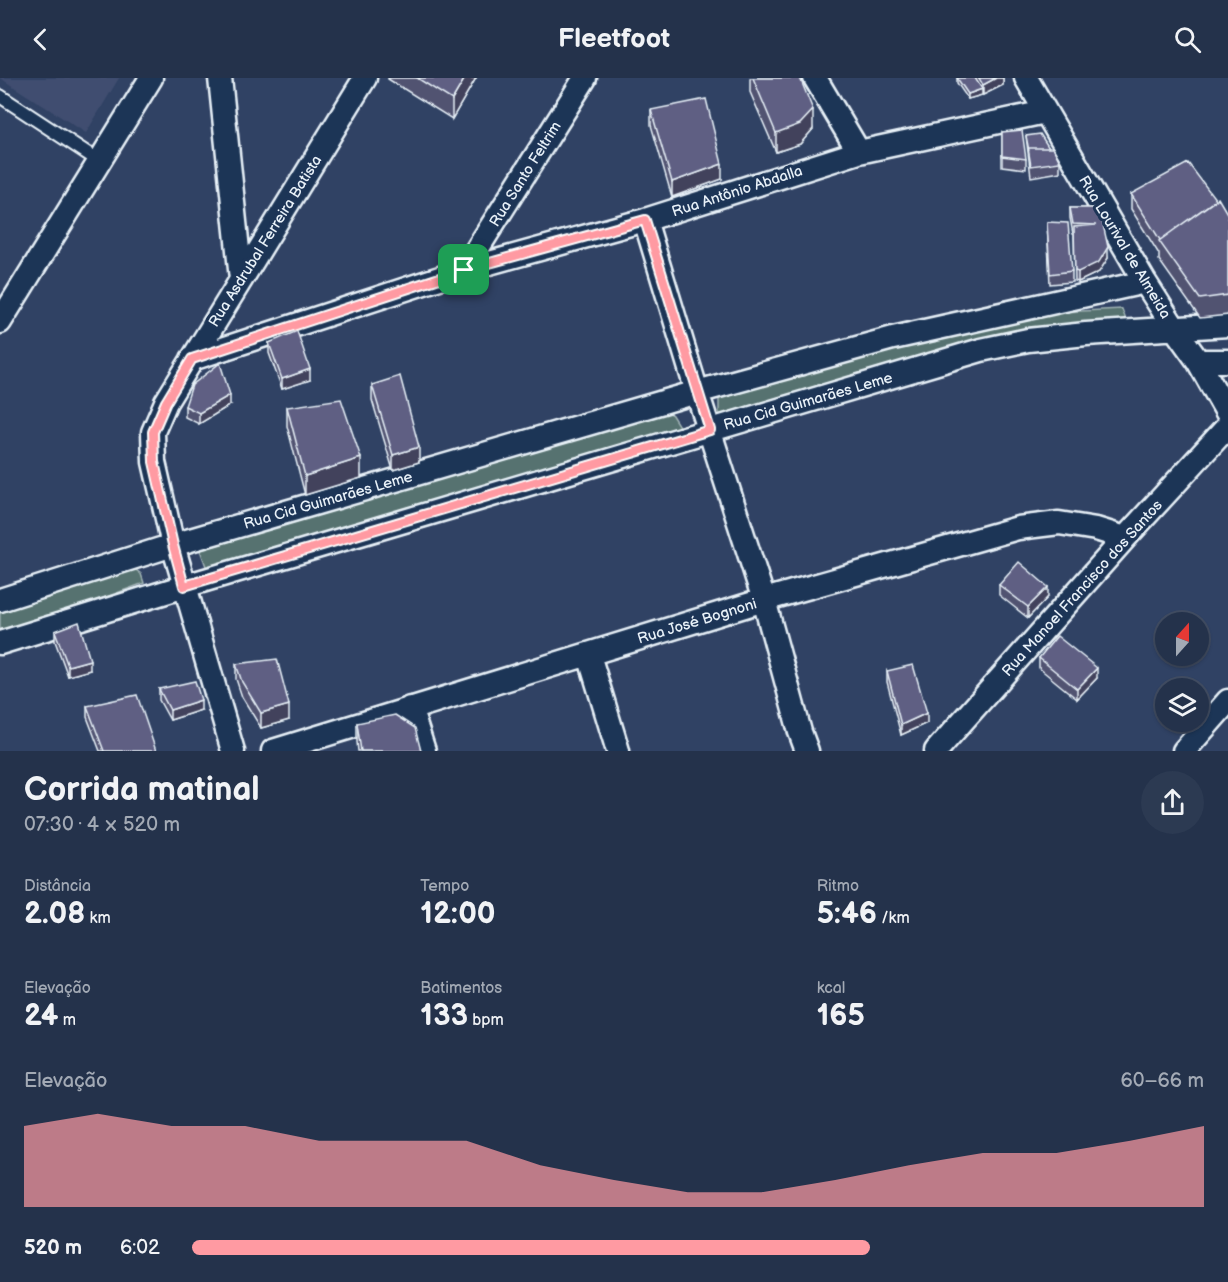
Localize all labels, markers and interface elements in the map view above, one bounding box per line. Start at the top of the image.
icon: back [24,23,57,56]
text: Fleetfoot [558,23,670,55]
icon: search [1171,23,1204,56]
street label: Rua Santo Feltrim [485,118,565,230]
street label: Rua Asdrubal Ferreira Batista [205,152,326,331]
street label: Rua Antônio Abdalla [669,161,805,222]
street label: Rua Lourival de Almeida [1074,172,1175,322]
pin [438,244,489,295]
icon: arrive [447,253,480,286]
street label: Rua Cid Guimarães Leme [721,368,895,435]
street label: Rua Cid Guimarães Leme [241,467,415,534]
street label: Rua Manoel Francisco dos Santos [998,496,1167,681]
street label: Rua José Bognoni [635,594,759,649]
north arrow [1155,612,1209,666]
map controls [1155,612,1209,732]
button: layers [1155,678,1209,732]
text: Corrida matinal [24,770,260,810]
button: share [1141,771,1204,834]
text: 07:30 · 4 × 520 m [24,813,180,837]
text: Distância [24,877,91,896]
text: Tempo [420,877,469,896]
text: Ritmo [817,877,859,896]
text: 2.08 [24,896,85,932]
text: 12:00 [420,896,496,932]
text: 5:46 [817,896,877,932]
text: km [85,909,111,928]
text: /km [877,909,910,928]
text: Elevação [24,979,91,998]
text: Batimentos [420,979,502,998]
text: kcal [817,979,845,998]
text: 24 [24,998,58,1034]
text: 133 [420,998,468,1034]
text: 165 [817,998,865,1034]
text: m [58,1011,76,1030]
text: bpm [468,1011,504,1030]
text: Elevação [24,1069,107,1093]
text: 60–66 m [1120,1069,1204,1093]
text: 520 m [24,1236,82,1260]
text: 6:02 [120,1236,160,1260]

